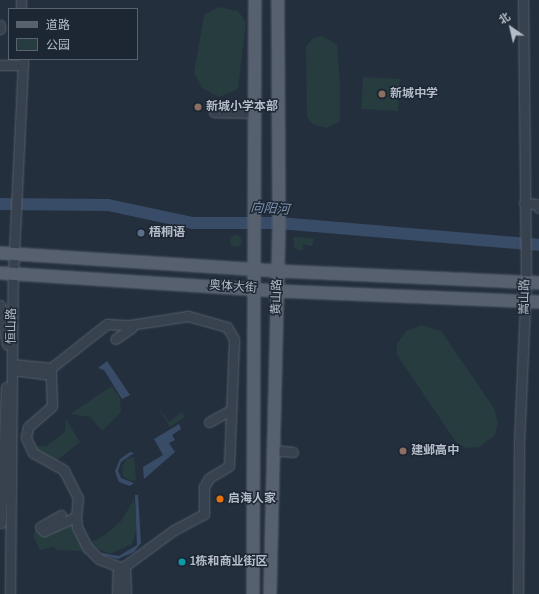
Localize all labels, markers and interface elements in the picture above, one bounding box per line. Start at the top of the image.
legend [8,8,138,60]
north arrow [491,8,531,48]
text: 北 [496,9,513,27]
text: 道路 [46,17,70,33]
text: 公园 [46,37,70,53]
place label: 新城中学 [390,87,438,101]
marker: 新城中学 [377,89,387,99]
place label: 新城小学本部 [206,100,278,114]
marker: 新城小学本部 [193,102,203,112]
water label: 向阳河 [250,200,290,218]
place label: 梧桐语 [149,226,185,240]
marker: 梧桐语 [136,228,146,238]
street label: 奥体大街 [209,278,257,296]
street label: 黄山路 [269,279,285,315]
street label: 嵩山路 [517,279,533,315]
street label: 恒山路 [5,308,19,344]
place label: 建邺高中 [411,444,459,458]
marker: 建邺高中 [398,446,408,456]
place label: 启海人家 [228,492,276,506]
marker: 启海人家 [215,494,225,504]
place label: 1栋和商业街区 [190,555,267,569]
marker: 1栋和商业街区 [177,557,187,567]

